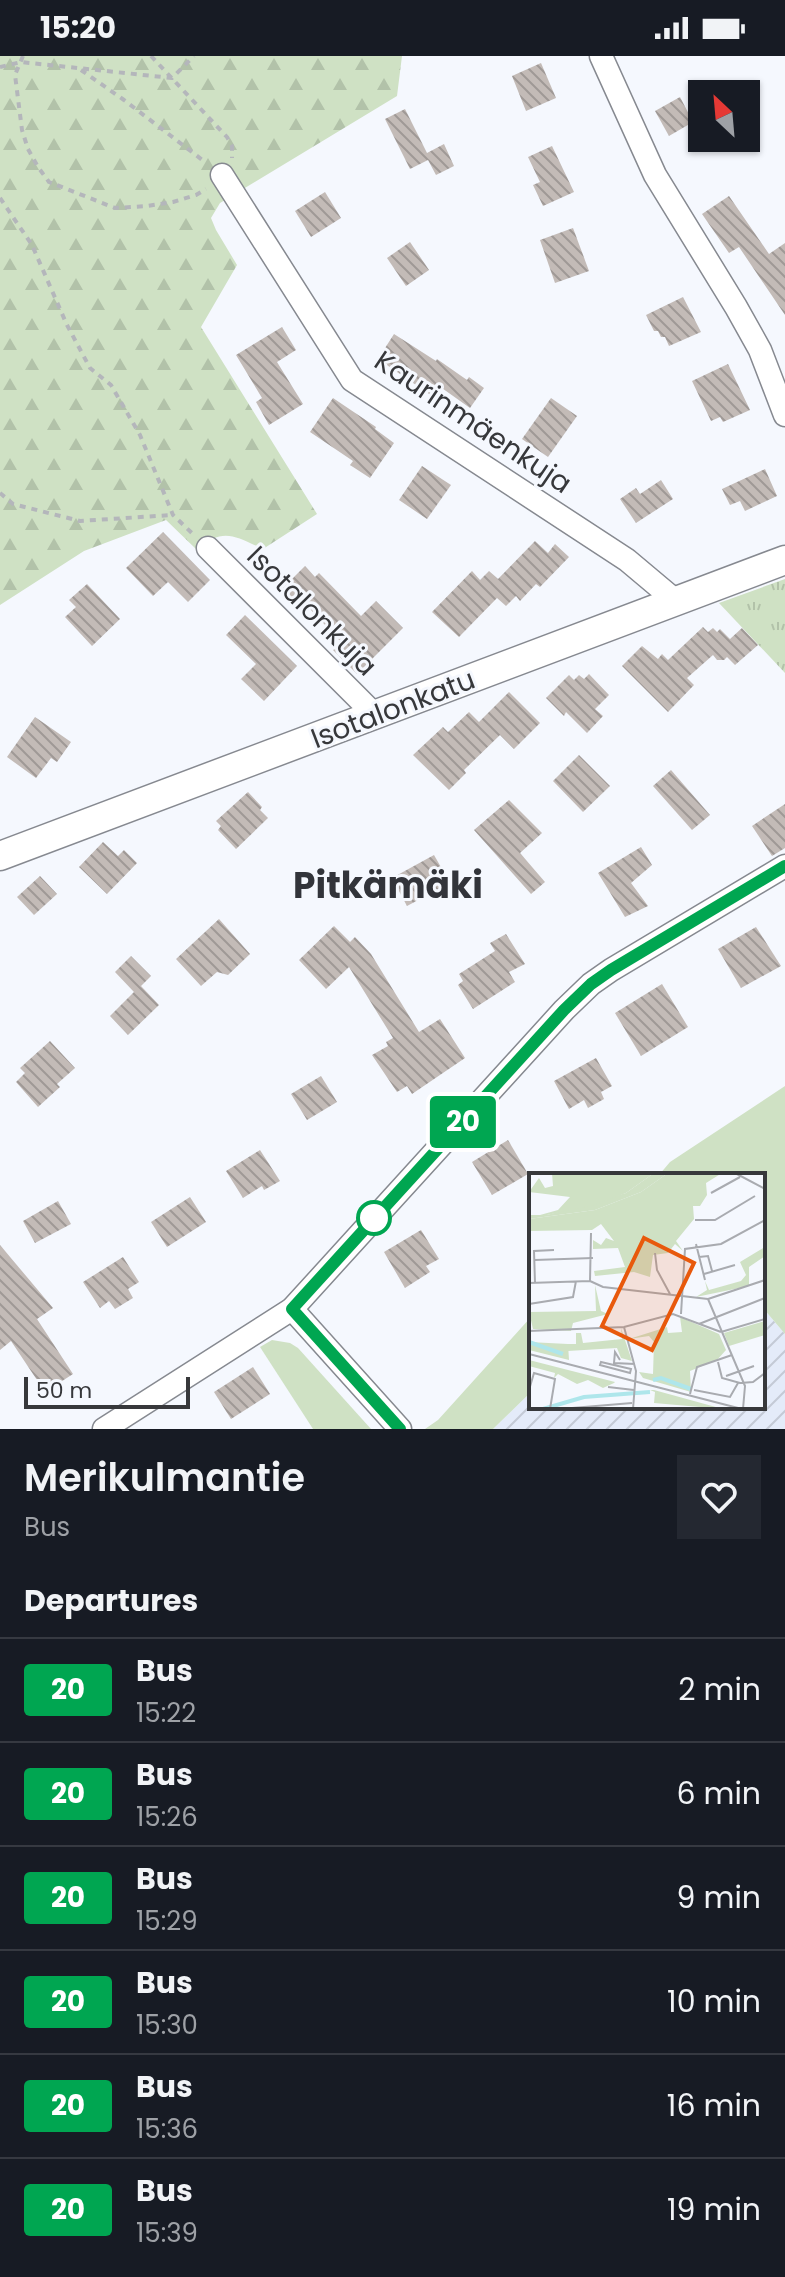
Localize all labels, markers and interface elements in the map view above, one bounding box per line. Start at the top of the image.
text: 15:20 [40,6,116,49]
north arrow [688,80,760,152]
map controls [688,80,760,152]
street label: Kaurinmäenkuja [367,341,579,503]
street label: Isotalonkuja [238,537,386,685]
street label: Isotalonkatu [305,660,481,758]
district label: Pitkämäki [293,860,483,911]
line badge: 20 [427,1096,499,1148]
text: 20 [446,1102,480,1141]
inset map [529,1173,765,1409]
unlabelled marker [357,1201,391,1235]
scale bar [24,1373,190,1409]
text: 50 m [36,1375,92,1406]
text: Merikulmantie [24,1451,305,1504]
button: heart [677,1455,761,1539]
text: Bus [24,1509,70,1545]
text: Departures [24,1579,198,1622]
text: Bus [136,1649,193,1692]
text: 2 min [678,1668,761,1711]
text: 20 [51,1670,85,1709]
text: 15:22 [136,1695,196,1731]
text: Bus [136,1753,193,1796]
text: 6 min [676,1772,761,1815]
text: 20 [51,1774,85,1813]
text: 15:26 [136,1799,198,1835]
text: Bus [136,1857,193,1900]
text: 9 min [677,1876,761,1919]
text: 20 [51,1878,85,1917]
text: 15:29 [136,1903,198,1939]
text: Bus [136,1961,193,2004]
text: 10 min [667,1980,761,2023]
text: 20 [51,1982,85,2021]
text: 15:30 [136,2007,198,2043]
text: Bus [136,2065,193,2108]
text: 16 min [667,2084,761,2127]
text: 20 [51,2086,85,2125]
text: 15:36 [136,2111,198,2147]
text: Bus [136,2169,193,2212]
text: 19 min [667,2188,761,2231]
text: 20 [51,2190,85,2229]
text: 15:39 [136,2215,198,2251]

